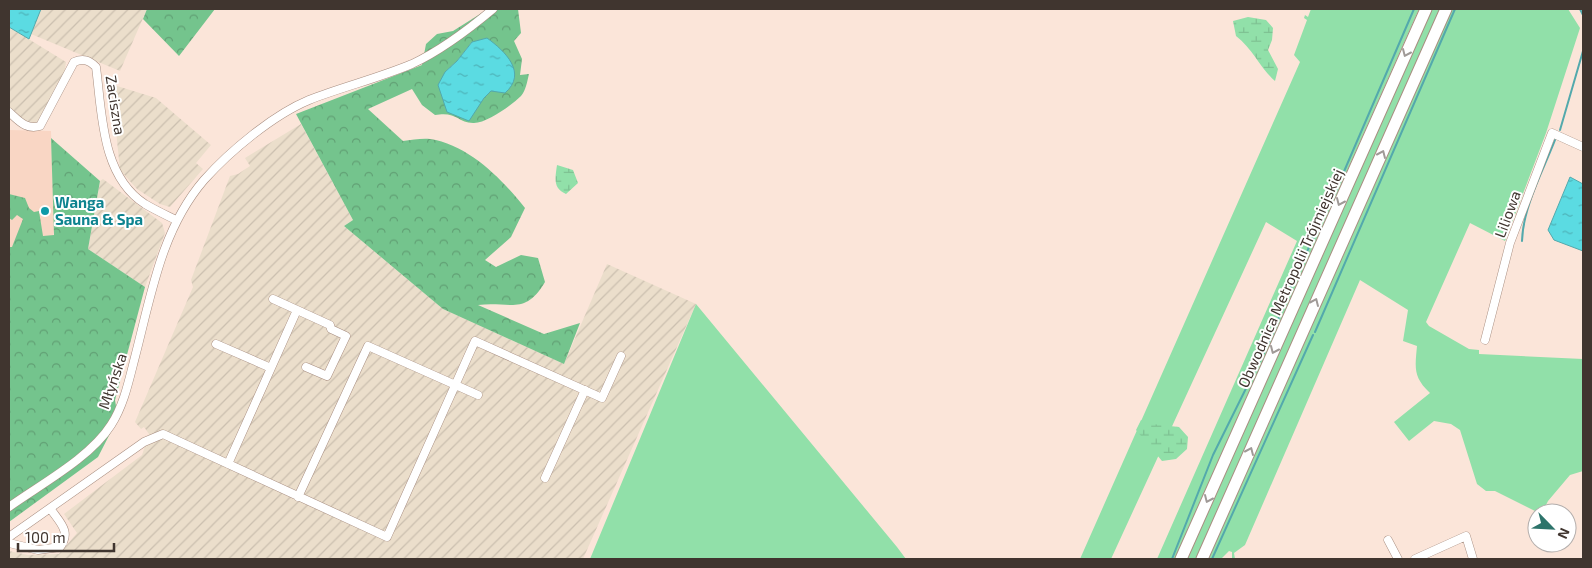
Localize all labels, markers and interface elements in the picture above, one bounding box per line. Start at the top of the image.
one-way arrow [1402,48,1413,57]
street label: Zaciszna [102,74,130,136]
one-way arrow [1375,150,1386,159]
street label: Obwodnica Metropolii Trójmiejskiej [1233,166,1347,391]
street label: Liliowa [1490,188,1524,240]
place label: Wanga Sauna & Spa [55,193,143,228]
one-way arrow [1336,197,1347,206]
marker: Wanga Sauna & Spa [39,205,51,217]
one-way arrow [1309,298,1320,307]
one-way arrow [1270,345,1281,354]
street label: Młyńska [94,351,130,411]
one-way arrow [1243,447,1254,456]
one-way arrow [1204,494,1215,503]
north arrow [1527,503,1577,553]
scale bar [18,520,114,552]
text: N [1555,525,1574,542]
text: 100 m [25,528,66,546]

